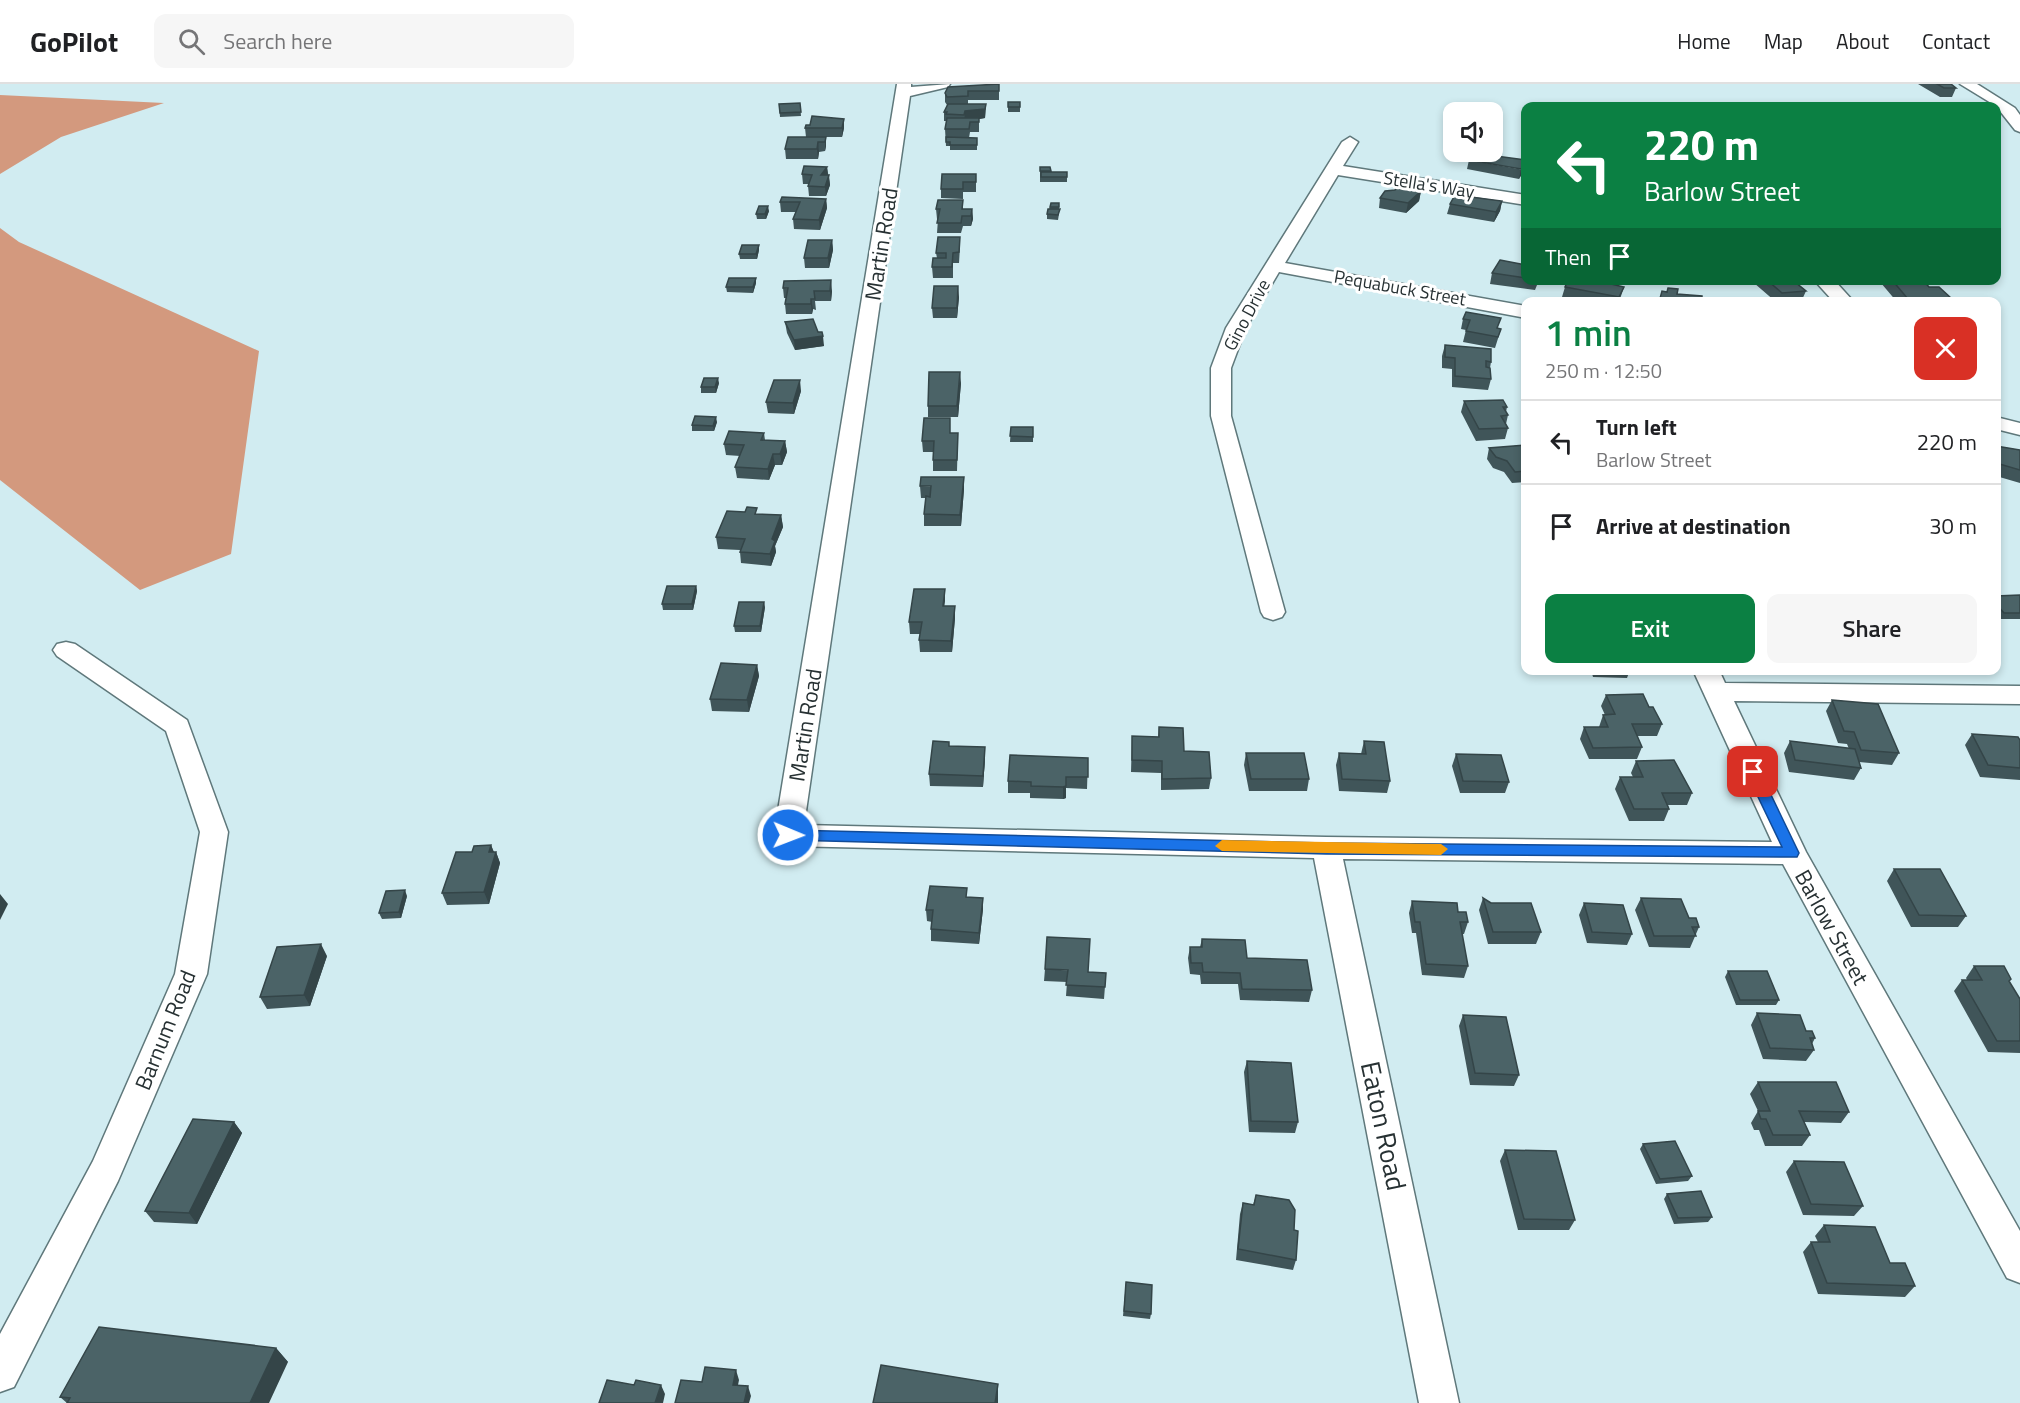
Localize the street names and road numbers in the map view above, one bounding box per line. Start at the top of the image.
street label: Stella's Way [1382,164,1477,205]
street label: Martin Road [855,185,907,303]
street label: Pequabuck Street [1332,263,1469,313]
street label: Gino Drive [1216,274,1277,355]
street label: Martin Road [779,666,831,784]
street label: Barlow Street [1786,863,1878,991]
street label: Barnum Road [126,965,204,1095]
street label: Eaton Road [1351,1057,1418,1194]

